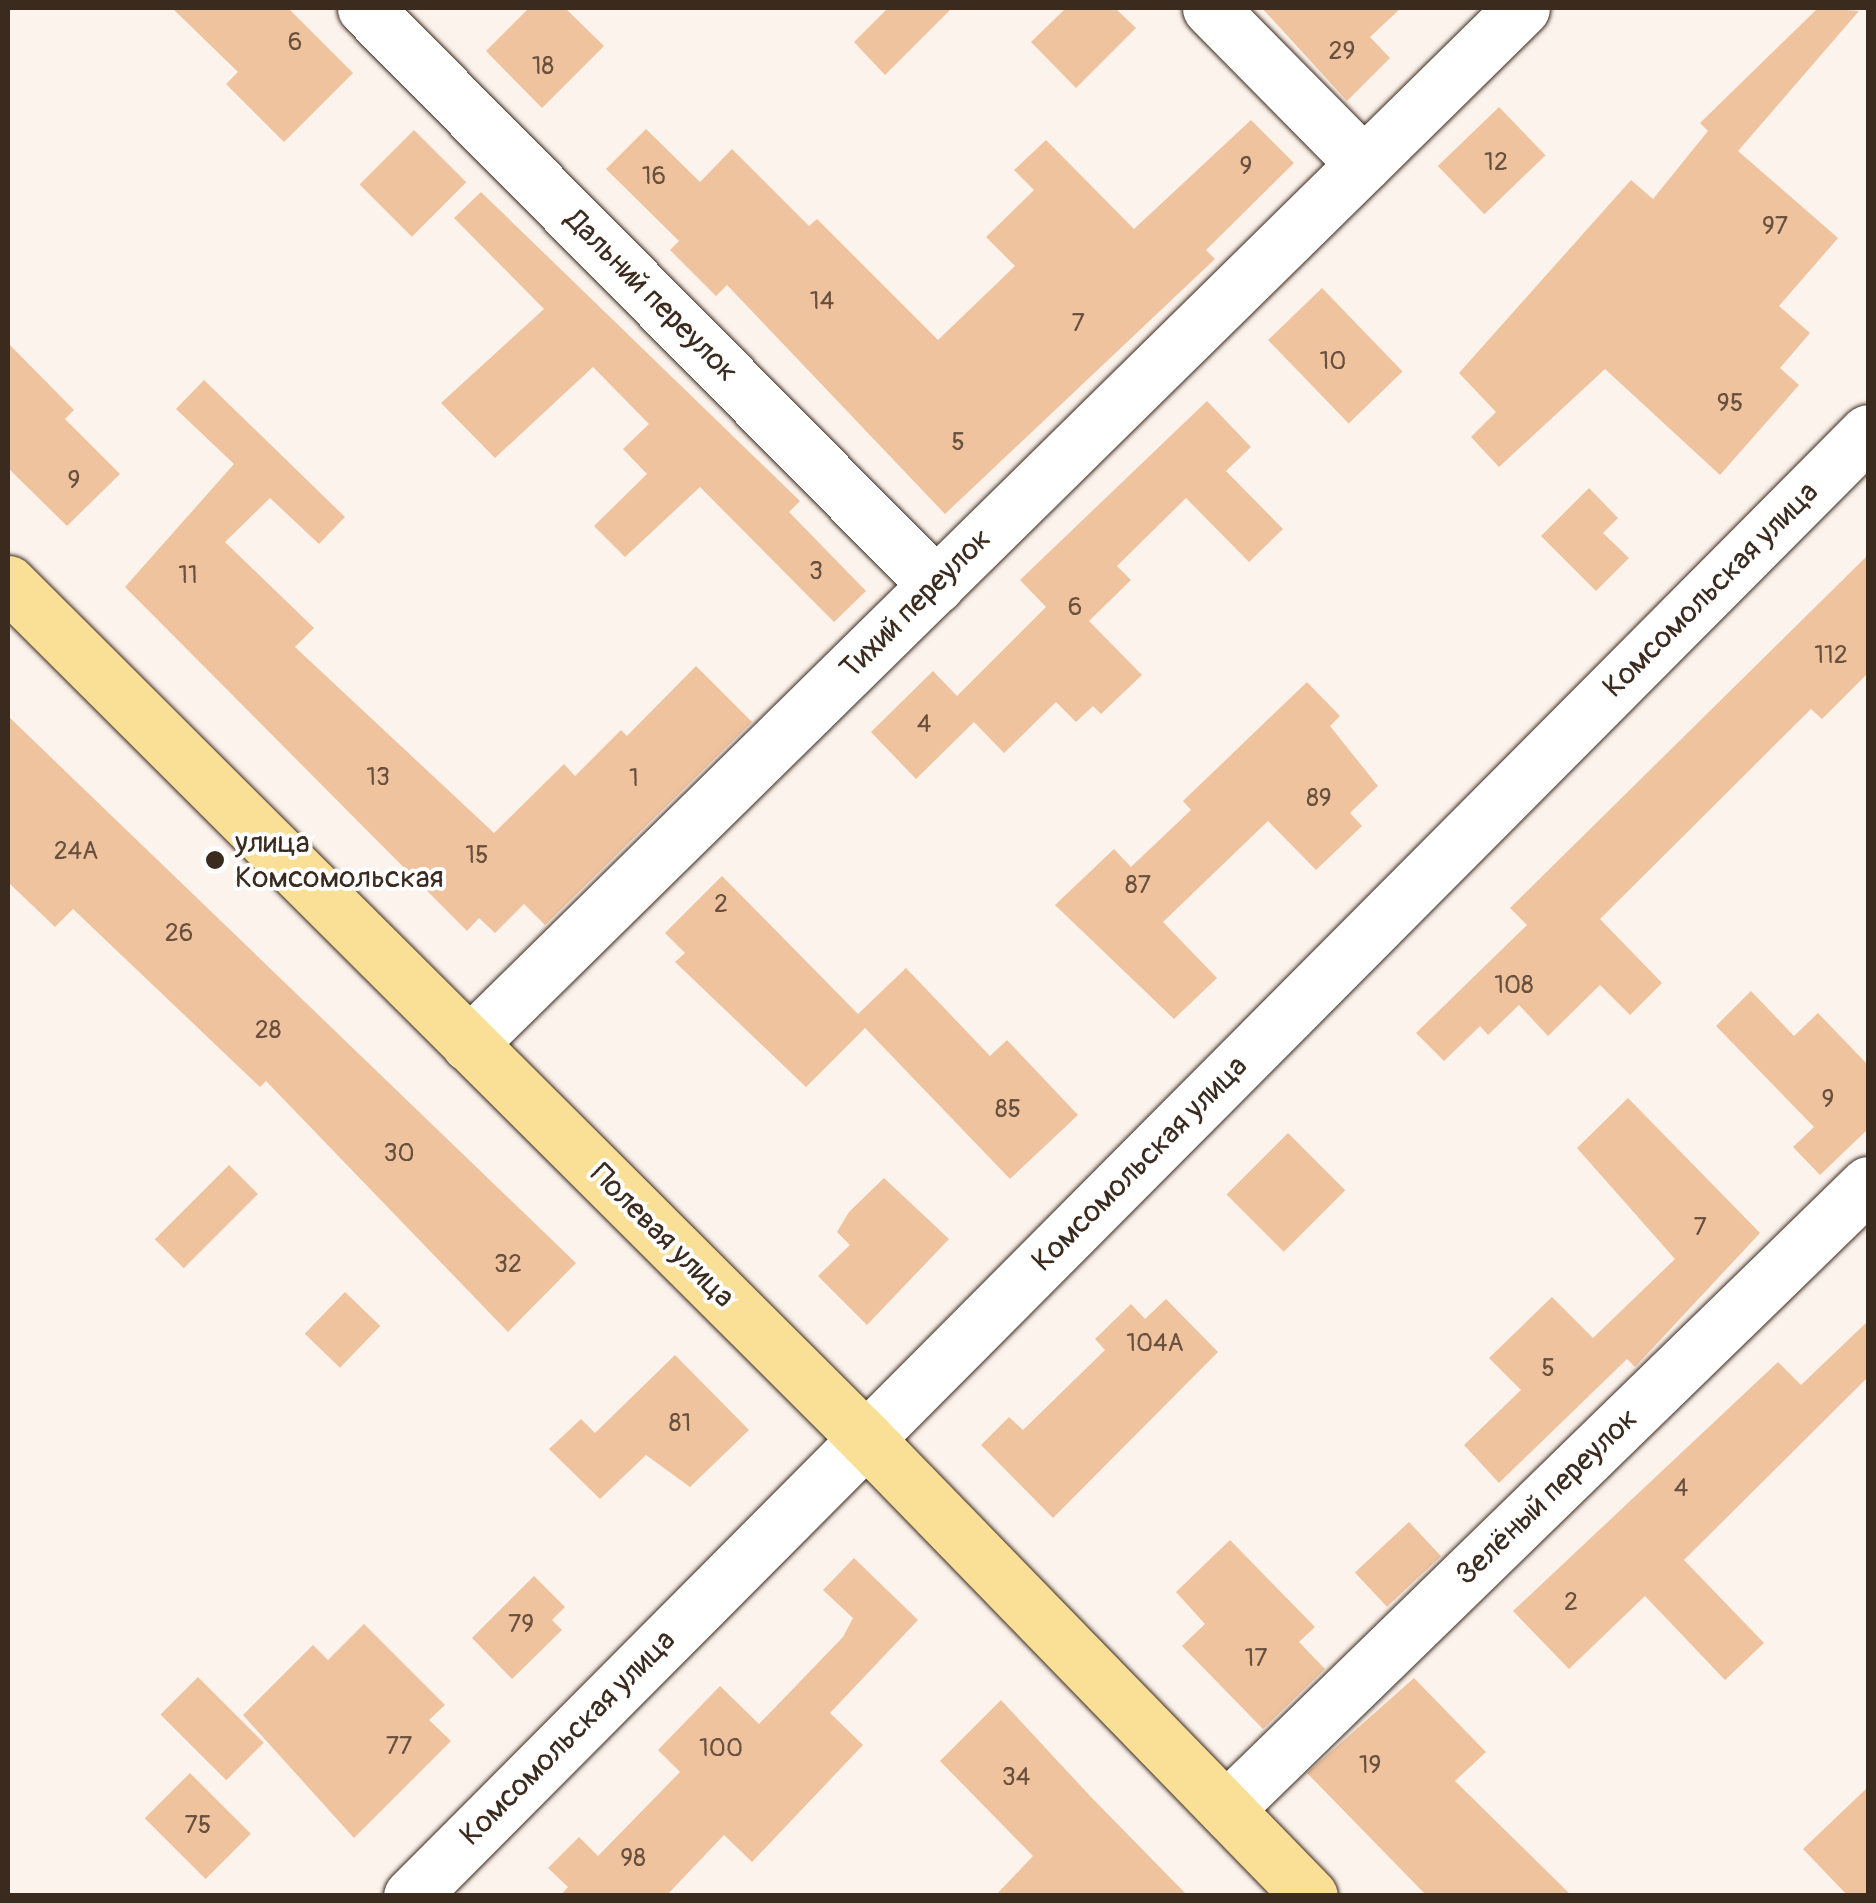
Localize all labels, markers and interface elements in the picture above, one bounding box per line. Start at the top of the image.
house number: 6 [288,28,302,58]
house number: 29 [1329,37,1355,67]
house number: 18 [532,52,554,82]
house number: 12 [1484,148,1508,178]
house number: 9 [1240,152,1252,182]
house number: 16 [642,162,666,192]
street label: Дальний переулок [557,202,745,390]
house number: 97 [1762,212,1788,242]
house number: 14 [810,287,834,317]
house number: 7 [1071,309,1085,339]
house number: 10 [1320,347,1346,377]
house number: 95 [1717,389,1743,419]
house number: 5 [951,428,965,458]
house number: 9 [68,466,80,496]
street label: Комсомольская улица [1596,475,1826,705]
street label: Тихий переулок [833,521,999,687]
house number: 3 [809,557,823,587]
house number: 11 [178,561,198,591]
house number: 6 [1068,593,1082,623]
house number: 112 [1814,641,1848,671]
house number: 4 [917,710,931,740]
house number: 13 [366,763,390,793]
house number: 1 [629,764,639,794]
house number: 89 [1306,784,1332,814]
place label: улица Комсомольская [235,825,444,896]
house number: 24А [54,837,98,867]
house number: 15 [465,841,489,871]
marker: улица Комсомольская [204,849,226,871]
house number: 87 [1125,871,1151,901]
house number: 2 [714,890,728,920]
house number: 26 [165,919,193,949]
house number: 108 [1494,971,1534,1001]
house number: 28 [255,1016,281,1046]
street label: Комсомольская улица [1025,1049,1255,1279]
house number: 9 [1822,1085,1834,1115]
house number: 85 [995,1095,1021,1125]
house number: 30 [383,1139,415,1169]
street label: Полевая улица [583,1157,741,1315]
house number: 7 [1693,1213,1707,1243]
house number: 32 [494,1250,522,1280]
house number: 104А [1126,1329,1184,1359]
house number: 5 [1541,1354,1555,1384]
street label: Зелёный переулок [1448,1401,1646,1593]
house number: 81 [669,1409,691,1439]
house number: 4 [1674,1474,1688,1504]
house number: 2 [1564,1588,1578,1618]
house number: 79 [508,1610,534,1640]
street label: Комсомольская улица [453,1623,683,1853]
house number: 17 [1245,1644,1267,1674]
house number: 77 [386,1732,412,1762]
house number: 100 [699,1734,743,1764]
house number: 19 [1359,1751,1381,1781]
house number: 34 [1002,1763,1030,1793]
house number: 75 [185,1811,211,1841]
house number: 98 [620,1844,646,1874]

